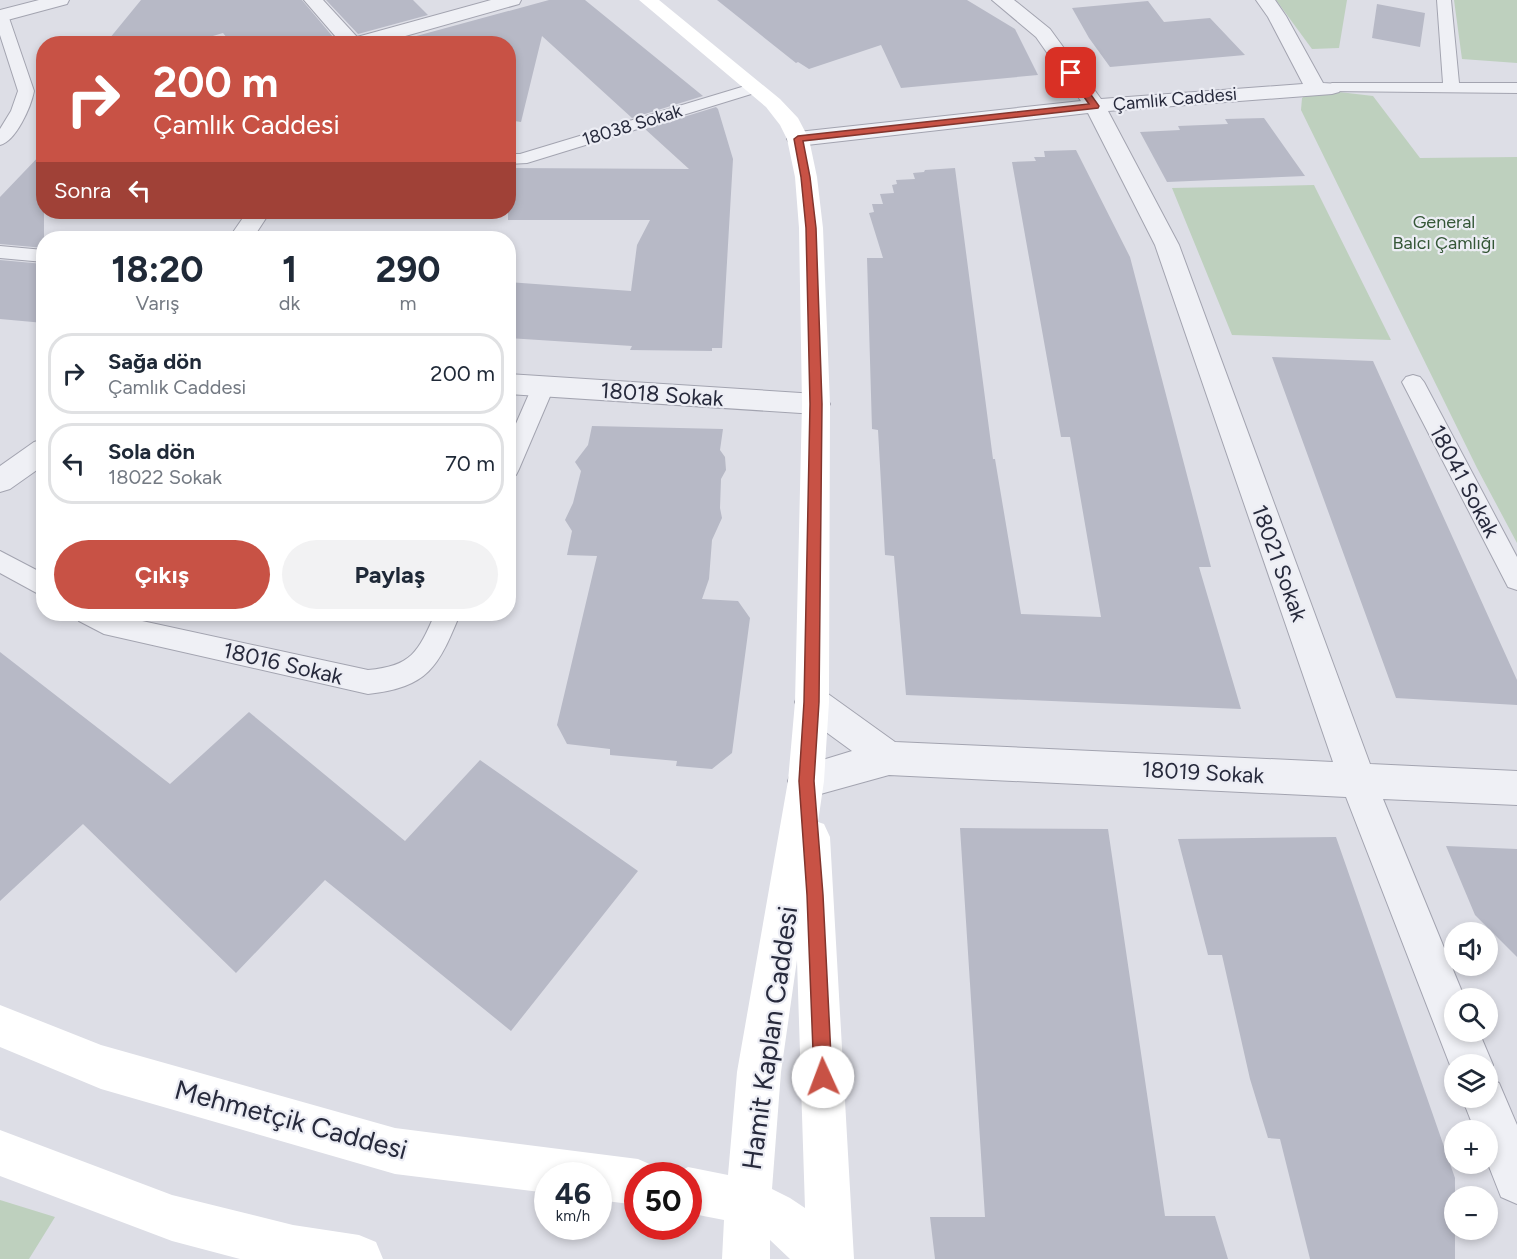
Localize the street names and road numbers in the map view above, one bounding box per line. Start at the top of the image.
street label: Çamlık Caddesi [1112,83,1238,115]
street label: 18038 Sokak [579,99,685,151]
street label: 18018 Sokak [600,377,725,412]
street label: 18041 Sokak [1424,420,1506,542]
street label: 18021 Sokak [1246,501,1313,625]
street label: 18016 Sokak [220,637,346,690]
street label: 18019 Sokak [1141,756,1265,789]
street label: Hamit Kaplan Caddesi [735,904,804,1172]
street label: Mehmetçik Caddesi [171,1073,411,1166]

